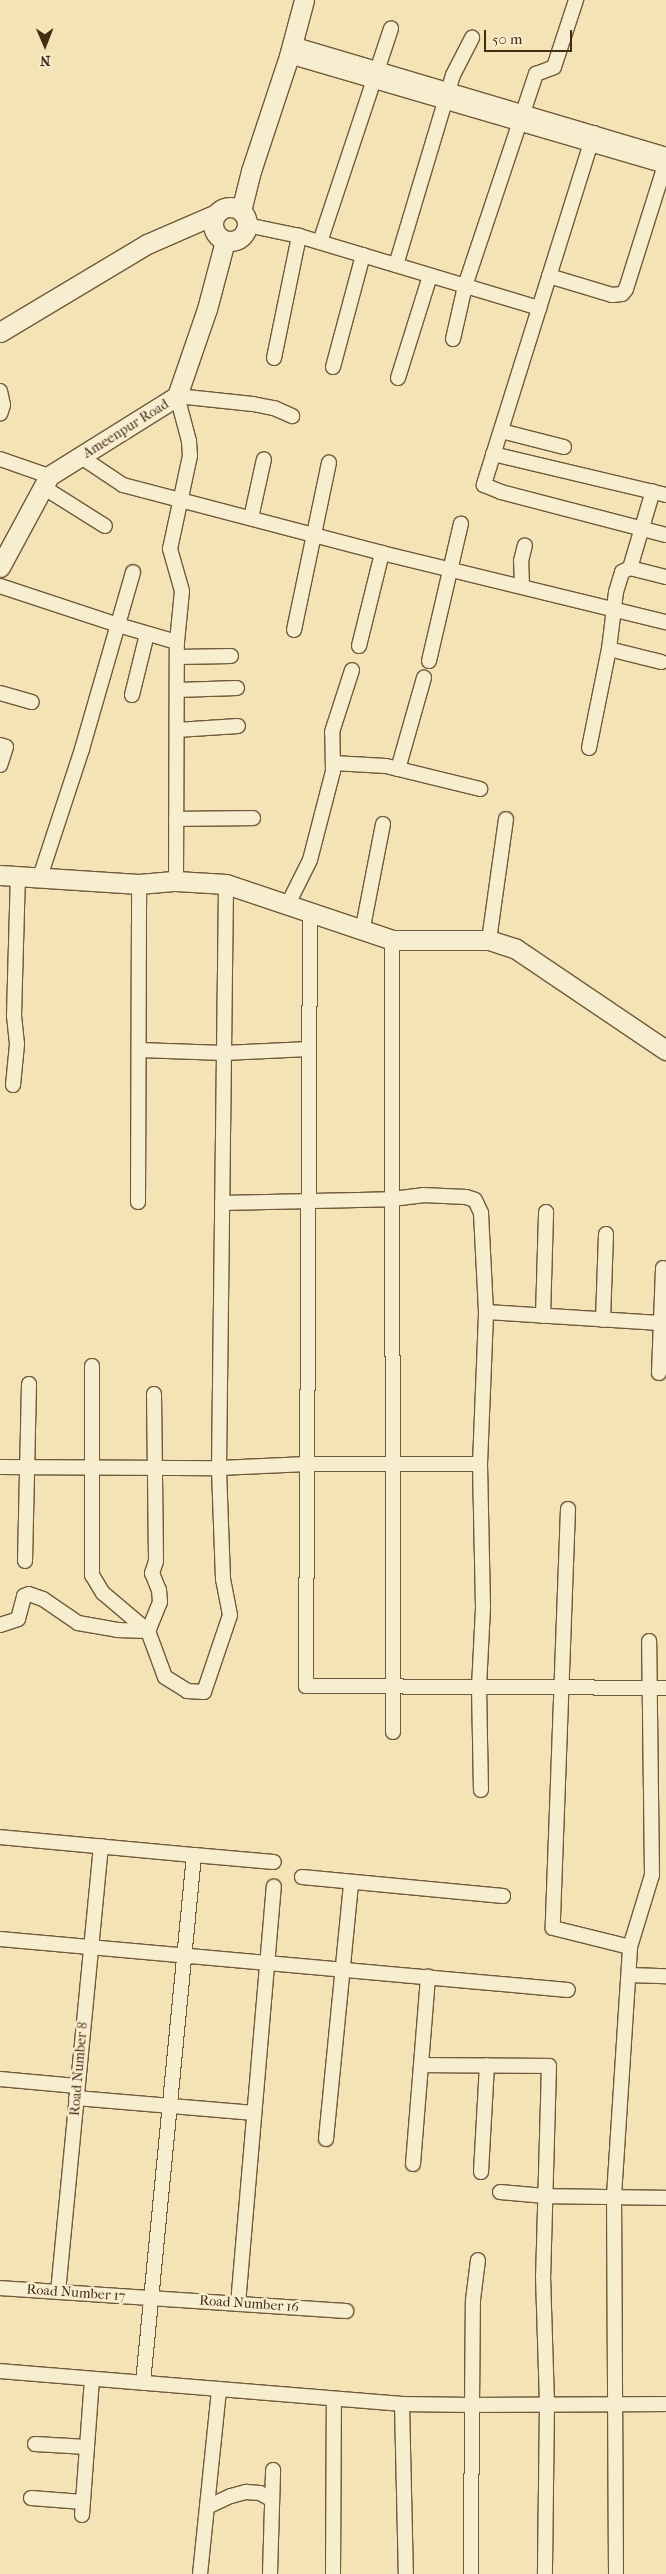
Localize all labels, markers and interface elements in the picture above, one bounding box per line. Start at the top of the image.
north arrow [20,20,70,70]
scale bar [486,20,574,52]
text: 50 m [492,30,522,48]
text: N [40,52,51,69]
street label: Ameenpur Road [80,396,172,462]
street label: Road Number 8 [67,2021,91,2117]
street label: Road Number 17 [26,2281,126,2305]
street label: Road Number 16 [199,2292,299,2316]

